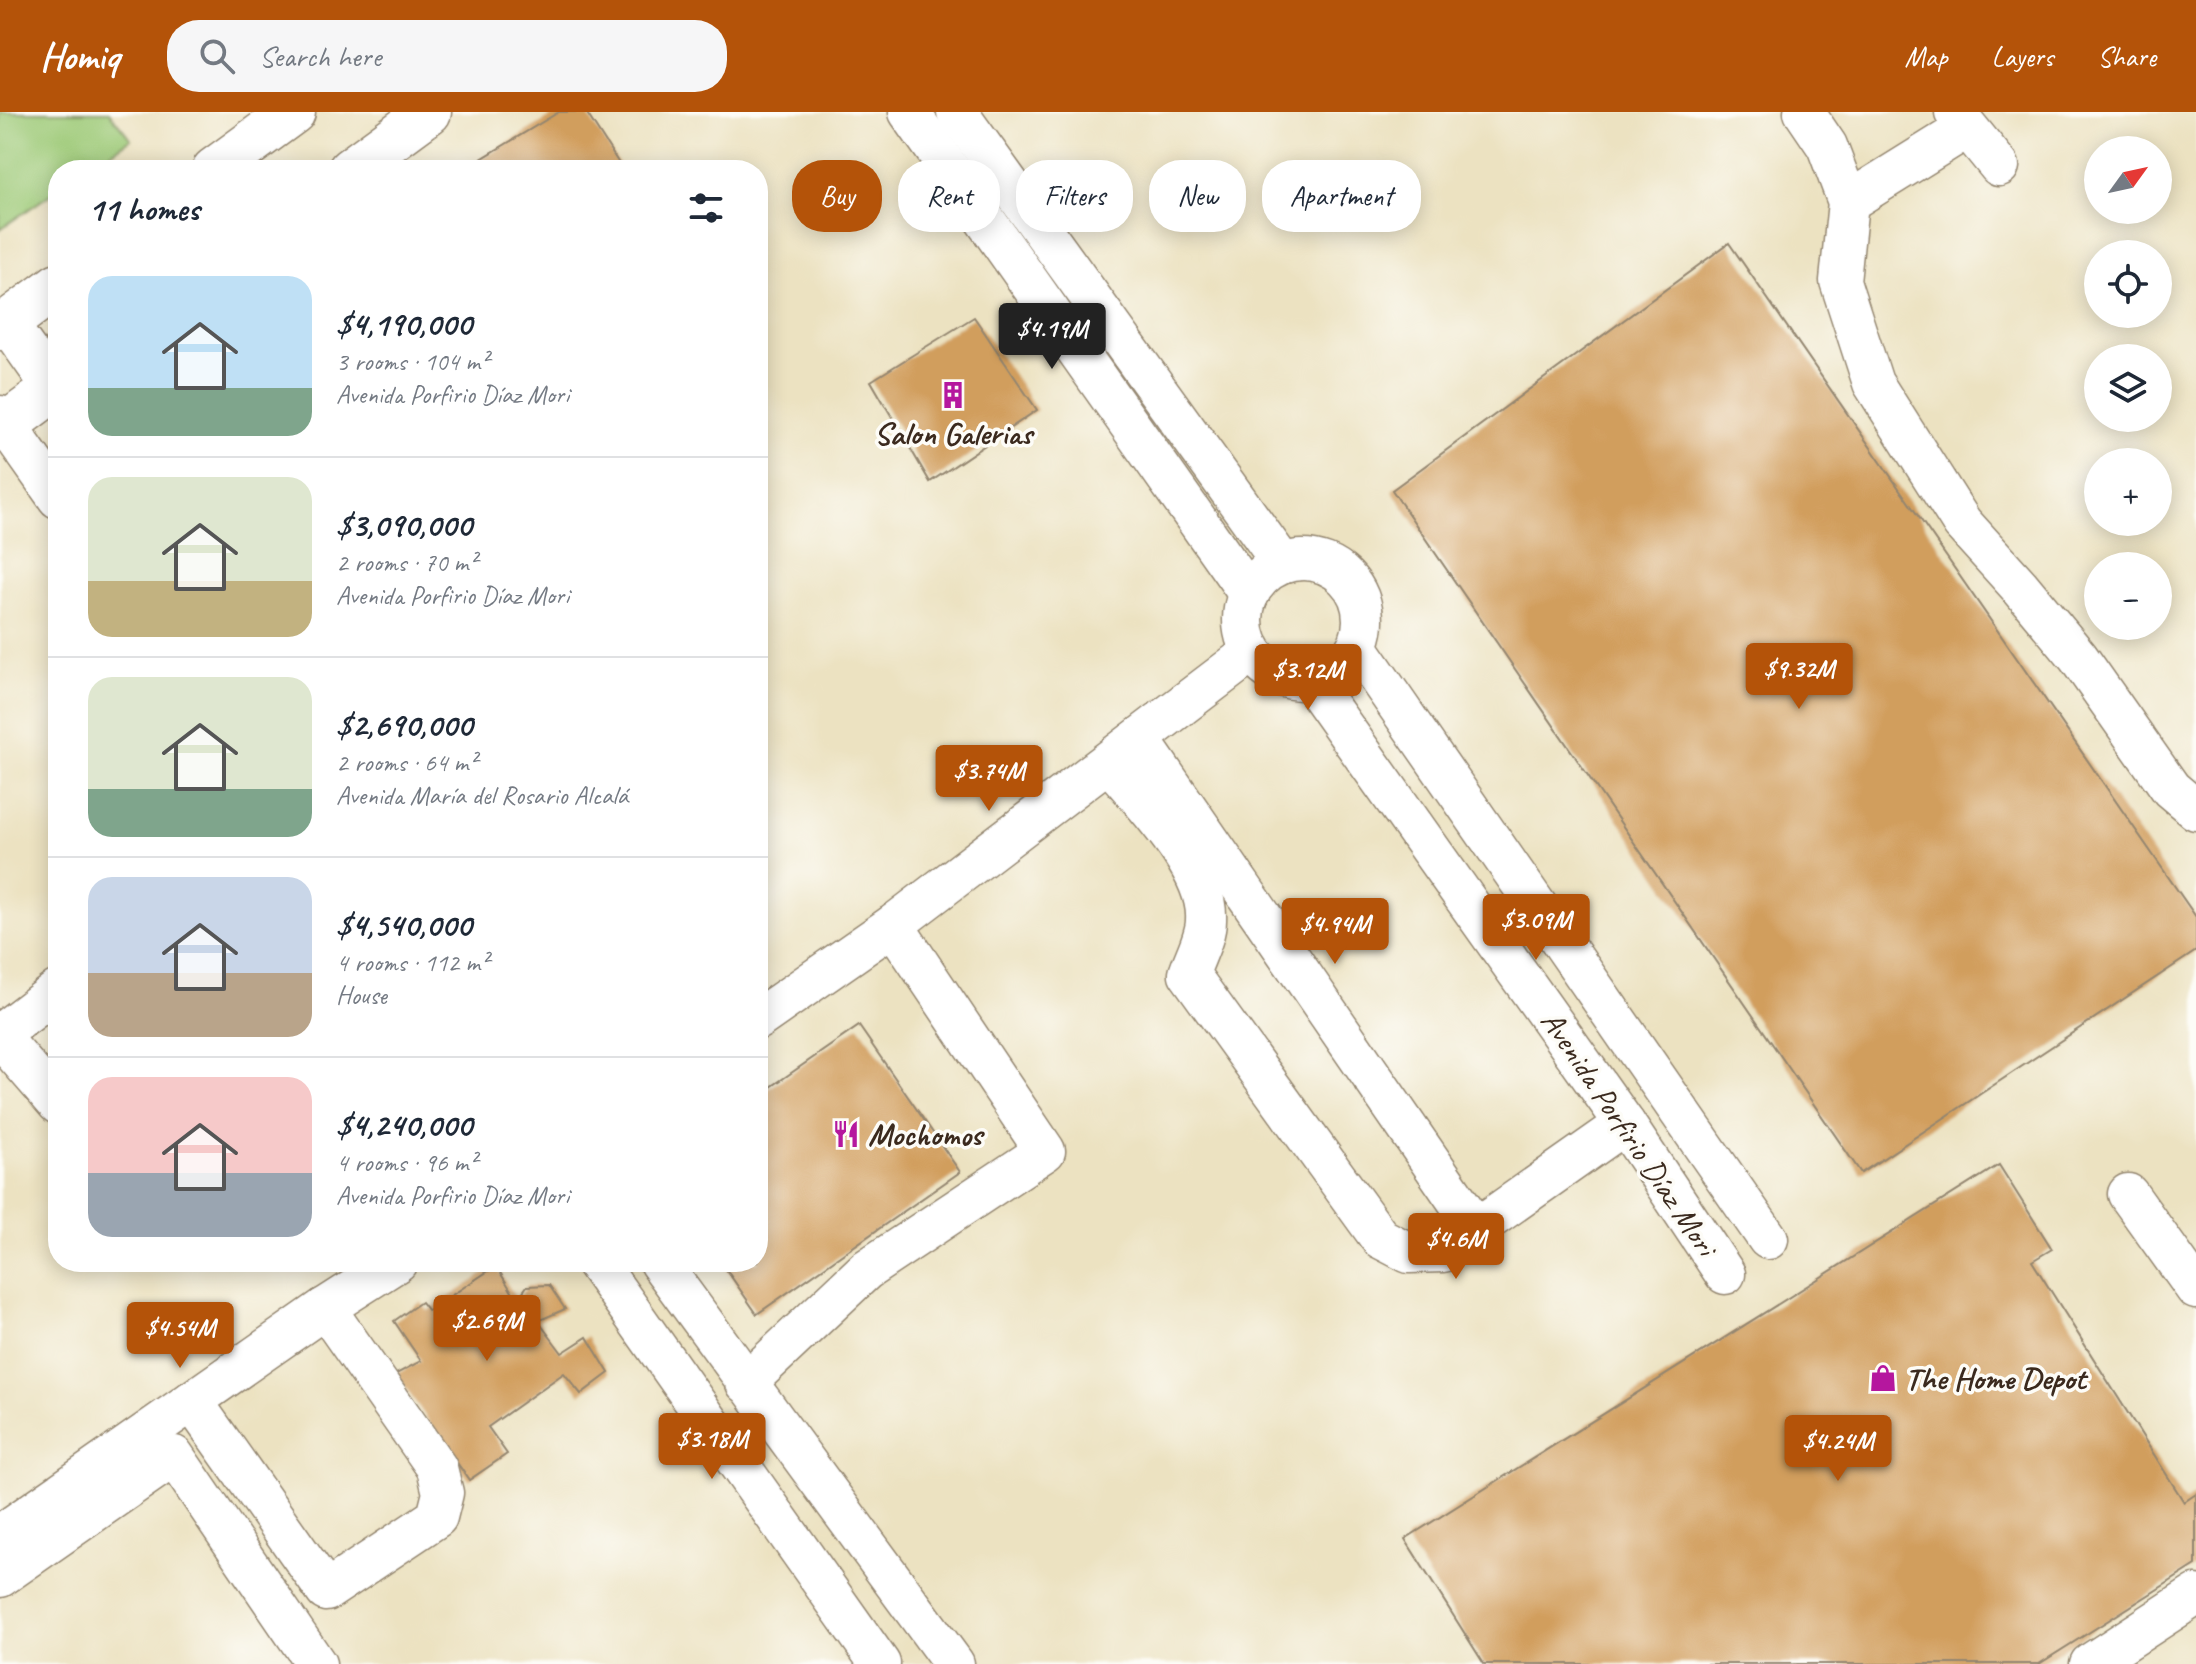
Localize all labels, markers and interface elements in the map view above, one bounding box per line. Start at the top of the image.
search box [167,20,727,92]
text: Homiq [40,33,119,80]
icon: search [195,34,239,78]
text: Search here [259,37,381,75]
text: Map [1905,39,1948,74]
text: Layers [1992,39,2053,74]
text: Share [2097,39,2156,74]
north arrow [2084,136,2172,224]
map controls [2084,136,2172,640]
chip: Buy [792,160,882,232]
chip: Rent [898,160,1000,232]
chip: Filters [1016,160,1133,232]
chip: New [1149,160,1246,232]
chip: Apartment [1262,160,1421,232]
icon: filters [684,186,728,230]
text: 11 homes [88,187,199,230]
button: locate [2084,240,2172,328]
text: $4,190,000 [336,302,471,345]
pin: $4.19M [987,303,1117,371]
icon: home [152,308,248,404]
text: $4.19M [1017,312,1087,345]
button: layers [2084,344,2172,432]
text: 3 rooms · 104 m² [336,345,488,378]
text: Avenida Porfirio Díaz Mori [336,378,569,411]
building icon: Salon Galerias [938,380,968,410]
place label: Salon Galerias [874,413,1036,454]
button: + [2084,448,2172,536]
text: $3,090,000 [336,503,471,546]
icon: home [152,509,248,605]
text: 2 rooms · 70 m² [336,546,477,579]
button: − [2084,552,2172,640]
text: Avenida Porfirio Díaz Mori [336,579,569,612]
pin: $9.32M [1734,643,1864,711]
pin: $3.12M [1243,644,1373,712]
text: $9.32M [1764,652,1834,685]
text: $3.12M [1273,653,1343,686]
text: $2,690,000 [336,703,472,746]
icon: home [152,709,248,805]
pin: $3.74M [924,745,1054,813]
text: 2 rooms · 64 m² [336,746,477,779]
text: $3.74M [954,754,1024,787]
text: Avenida María del Rosario Alcalá [336,779,628,812]
pin: $3.09M [1471,894,1601,962]
pin: $4.94M [1270,898,1400,966]
text: $4,540,000 [336,903,471,946]
text: $3.09M [1501,903,1571,936]
text: $4.94M [1300,907,1370,940]
icon: home [152,909,248,1005]
text: 4 rooms · 112 m² [336,946,488,979]
text: House [336,979,387,1012]
street label: Avenida Porfirio Díaz Mori [1532,1003,1728,1267]
text: $4,240,000 [336,1103,472,1146]
icon: home [152,1109,248,1205]
place label: Mochomos [868,1114,985,1155]
restaurant icon: Mochomos [831,1119,861,1149]
text: 4 rooms · 96 m² [336,1146,477,1179]
text: Avenida Porfirio Díaz Mori [336,1179,569,1212]
pin: $4.6M [1400,1213,1512,1281]
text: $4.6M [1426,1222,1486,1255]
pin: $2.69M [422,1295,552,1363]
pin: $4.54M [115,1302,245,1370]
text: $2.69M [451,1304,523,1337]
text: $4.54M [145,1311,215,1344]
place label: The Home Depot [1905,1358,2089,1399]
shop icon: The Home Depot [1868,1363,1898,1393]
pin: $3.18M [647,1413,777,1481]
pin: $4.24M [1773,1415,1903,1483]
text: $3.18M [677,1422,747,1455]
text: $4.24M [1803,1424,1873,1457]

